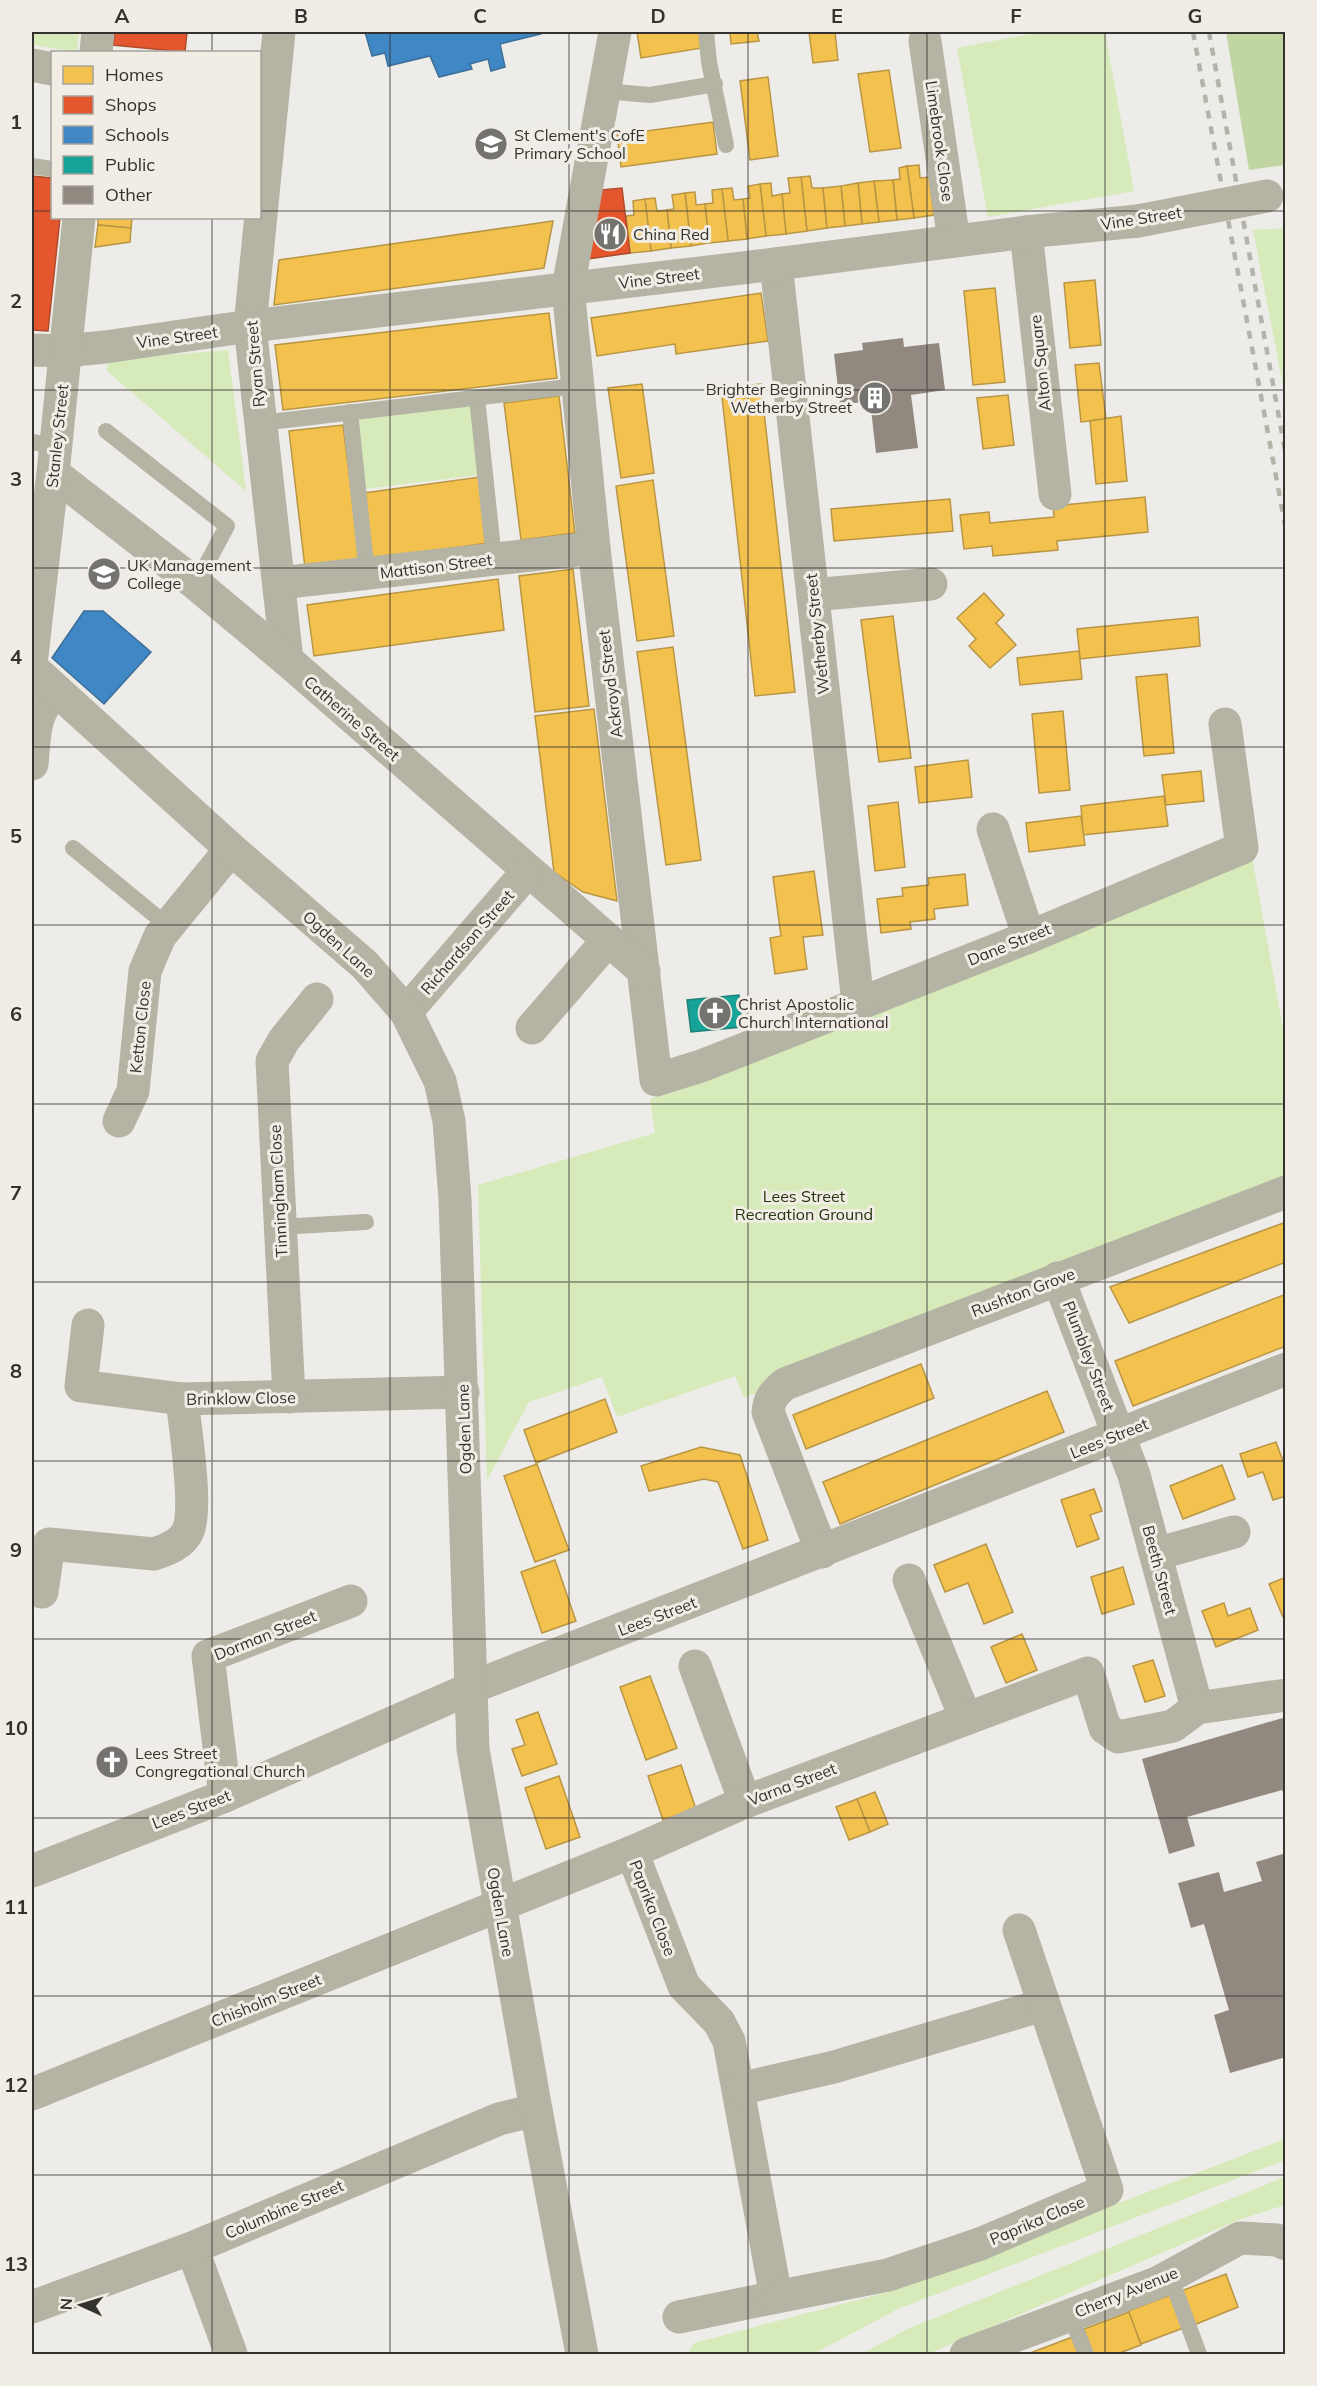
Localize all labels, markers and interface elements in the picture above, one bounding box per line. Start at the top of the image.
text: A [115,3,130,28]
text: B [294,3,308,28]
text: C [473,3,487,28]
text: D [650,3,666,28]
text: E [831,3,843,28]
text: F [1010,3,1022,28]
text: G [1188,3,1202,28]
legend [51,51,261,219]
text: Homes [105,63,164,86]
street label: Limebrook Close [922,79,958,203]
text: Shops [105,93,157,116]
text: 1 [10,109,22,134]
text: Schools [105,123,170,146]
place label: St Clement's CofE Primary School [514,125,645,163]
school or university icon: St Clement's CofE Primary School [473,126,509,162]
text: Public [105,153,155,176]
text: Other [105,183,153,206]
street label: Vine Street [1099,202,1183,234]
restaurant icon: China Red [592,216,628,252]
place label: China Red [633,224,709,244]
street label: Vine Street [617,263,701,293]
text: 2 [10,288,22,313]
street label: Alton Square [1025,314,1055,412]
street label: Ryan Street [241,320,269,408]
street label: Vine Street [135,321,219,353]
place label: Brighter Beginnings Wetherby Street [706,379,852,417]
building icon: Brighter Beginnings Wetherby Street [857,380,893,416]
street label: Stanley Street [42,383,72,489]
text: 3 [10,466,22,491]
street label: Mattison Street [379,549,494,583]
place label: UK Management College [127,555,252,593]
school or university icon: UK Management College [86,556,122,592]
street label: Wetherby Street [801,572,833,695]
street label: Ackroyd Street [593,628,627,739]
text: 4 [10,644,22,669]
street label: Catherine Street [300,671,404,765]
text: 5 [10,823,22,848]
street label: Richardson Street [416,885,518,998]
street label: Ogden Lane [299,906,379,982]
street label: Dane Street [964,918,1054,970]
street label: Ketton Close [125,980,155,1074]
place label: Christ Apostolic Church International [738,994,889,1032]
church icon: Christ Apostolic Church International [697,995,733,1031]
text: 6 [10,1001,22,1026]
street label: Tinningham Close [265,1124,291,1258]
text: 7 [10,1180,22,1205]
park label: Lees Street Recreation Ground [735,1186,873,1224]
street label: Rushton Grove [968,1263,1078,1321]
street label: Plumbley Street [1059,1298,1119,1414]
text: 8 [10,1358,22,1383]
street label: Ogden Lane [452,1384,476,1474]
street label: Brinklow Close [186,1387,296,1409]
street label: Lees Street [1067,1413,1151,1463]
street label: Beeth Street [1138,1523,1182,1617]
text: 9 [10,1537,22,1562]
street label: Lees Street [615,1592,699,1640]
street label: Dorman Street [211,1605,319,1665]
text: 10 [4,1715,28,1740]
place label: Lees Street Congregational Church [135,1743,305,1781]
church icon: Lees Street Congregational Church [94,1744,130,1780]
street label: Varna Street [745,1758,839,1810]
street label: Lees Street [149,1785,233,1833]
street label: Paprika Close [626,1857,680,1959]
street label: Ogden Lane [483,1866,519,1958]
text: 11 [4,1894,28,1919]
street label: Chisholm Street [208,1969,324,2031]
text: 12 [4,2072,28,2097]
street label: Columbine Street [222,2175,346,2243]
street label: Paprika Close [986,2191,1088,2249]
text: 13 [4,2251,28,2276]
street label: Cherry Avenue [1071,2262,1181,2322]
north arrow [51,2275,111,2335]
text: N [56,2297,76,2311]

